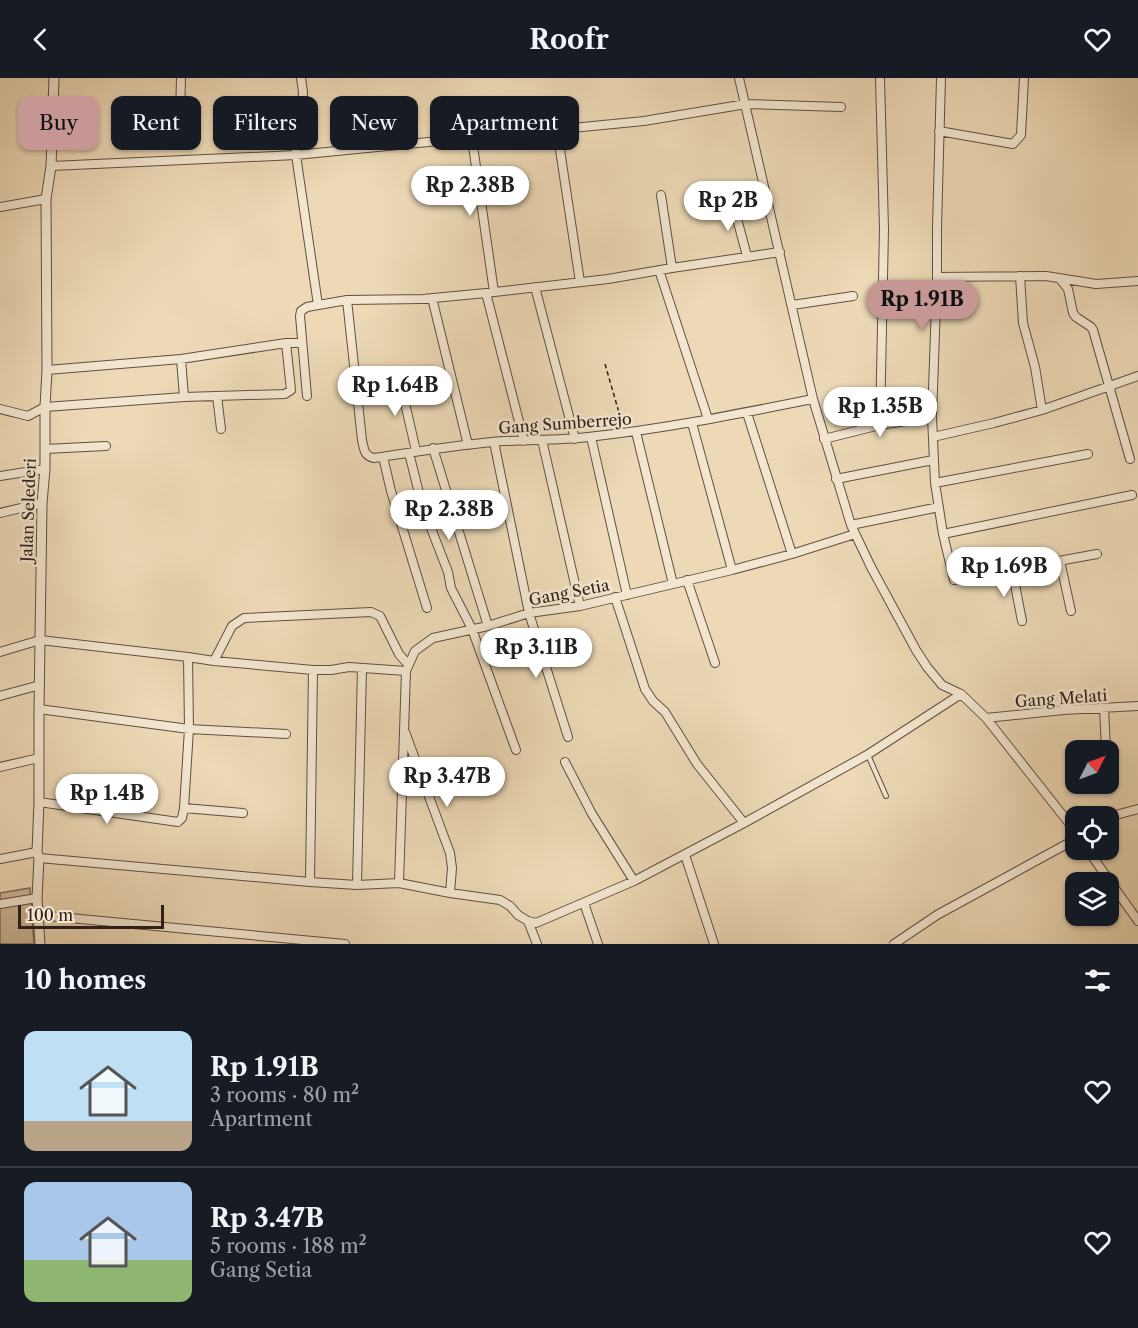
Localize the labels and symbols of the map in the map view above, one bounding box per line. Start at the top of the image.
pin: Rp 2.38B [408,166,532,217]
pin: Rp 2B [686,181,770,232]
pin: Rp 1.91B [860,280,984,331]
pin: Rp 1.64B [333,366,457,417]
pin: Rp 1.35B [818,387,942,438]
street label: Gang Sumberrejo [498,408,633,438]
street label: Jalan Selederi [16,458,40,565]
pin: Rp 2.38B [387,490,511,541]
pin: Rp 1.69B [942,547,1066,598]
street label: Gang Setia [527,574,611,610]
pin: Rp 3.11B [474,628,598,679]
street label: Gang Melati [1014,685,1108,711]
north arrow [1065,740,1119,794]
pin: Rp 3.47B [385,757,509,808]
pin: Rp 1.4B [52,774,162,825]
scale bar [18,902,164,930]

